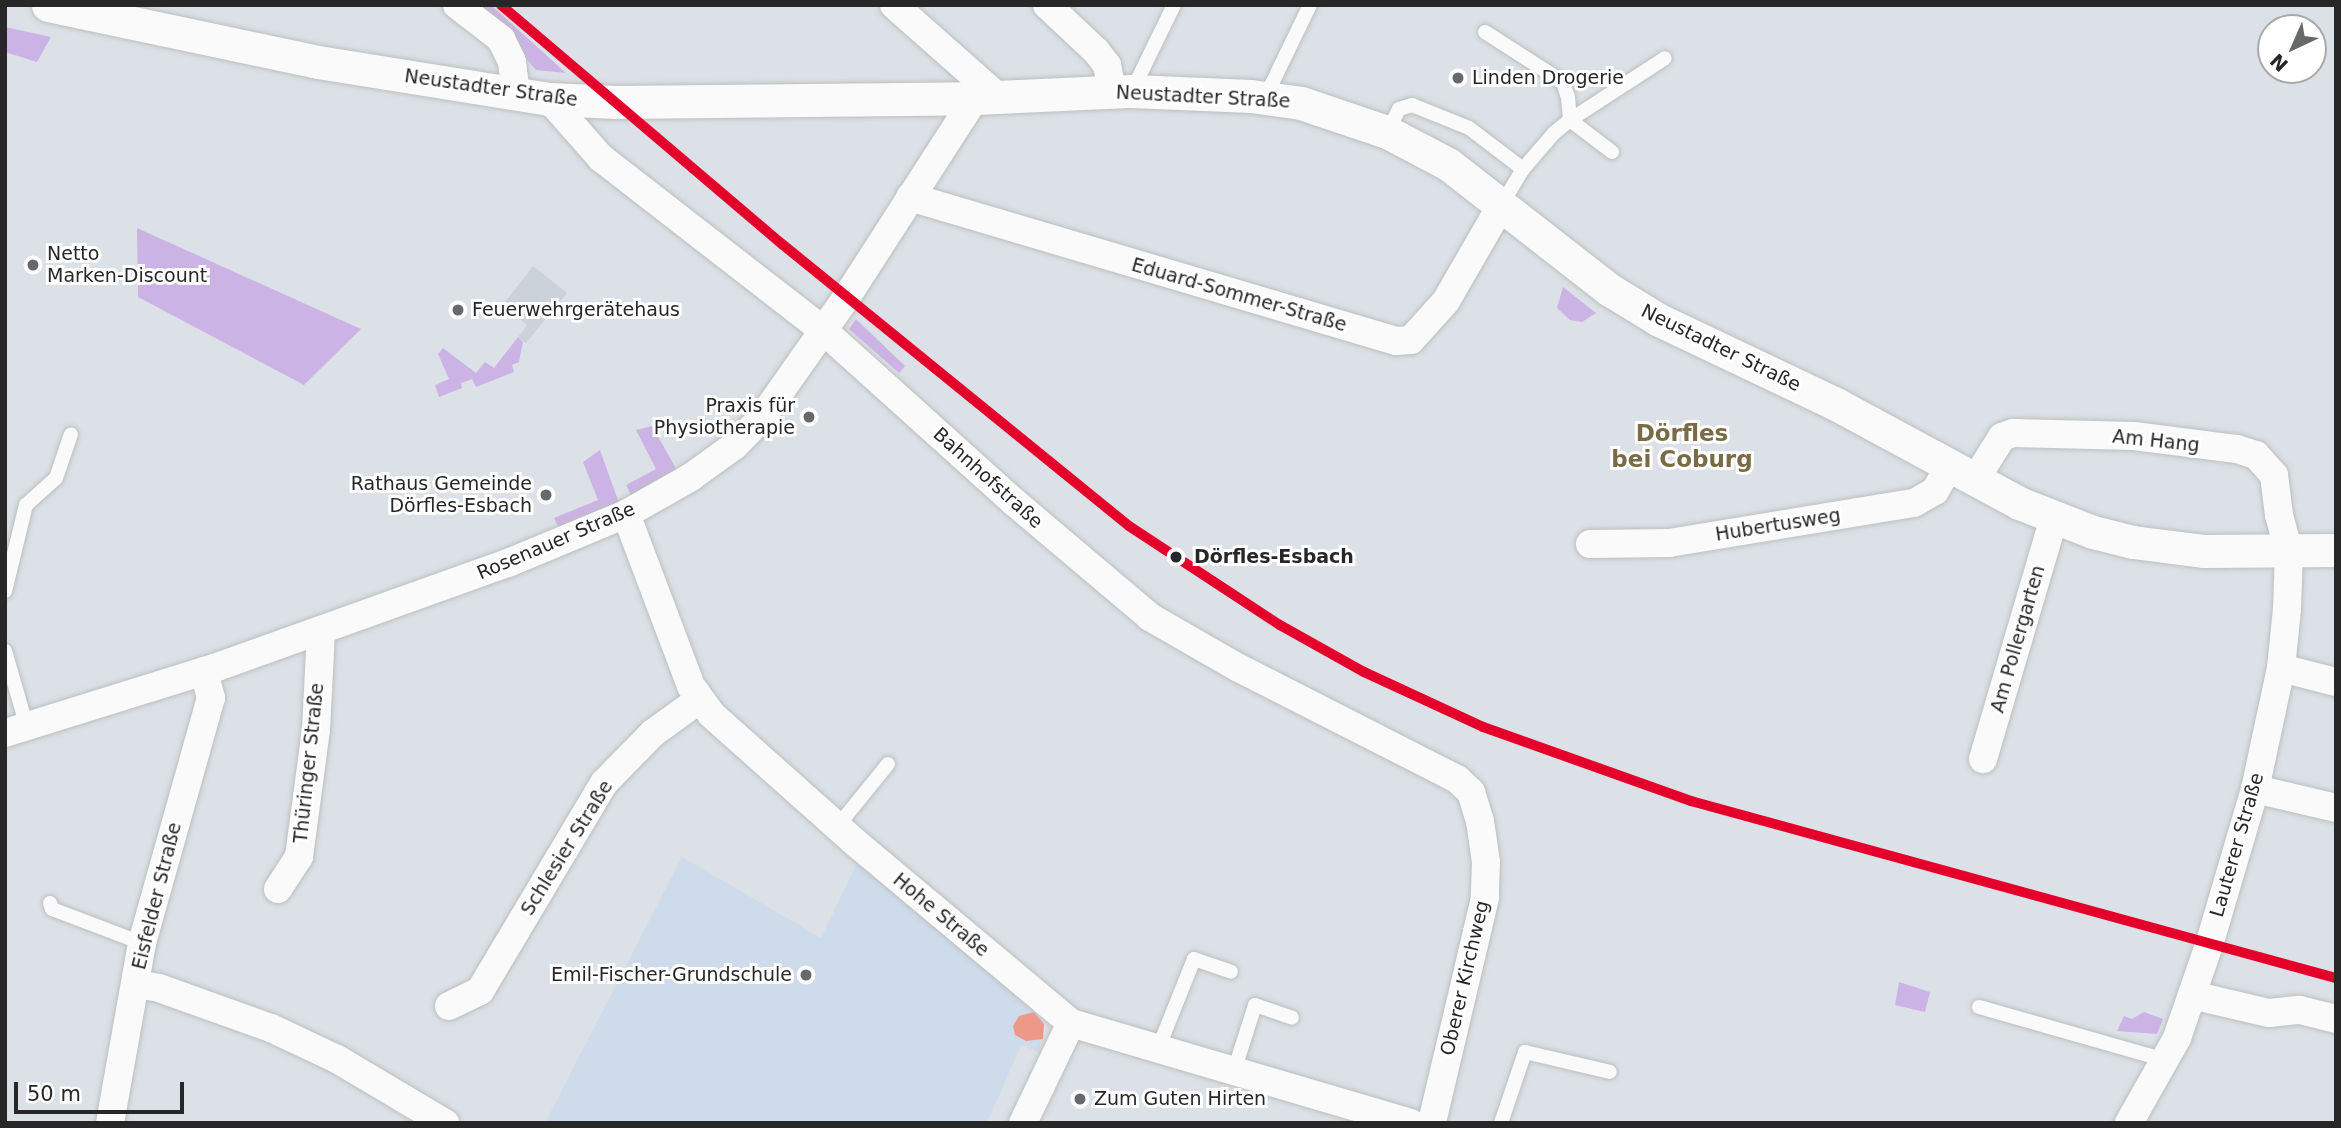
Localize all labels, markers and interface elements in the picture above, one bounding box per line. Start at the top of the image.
north arrow [2257,14,2327,84]
text: N [2265,49,2292,76]
street label: Neustadter Straße [403,65,579,111]
place label: Linden Drogerie [1472,67,1624,89]
marker: Linden Drogerie [1450,70,1466,86]
street label: Neustadter Straße [1115,81,1291,113]
place label: Netto Marken-Discount [47,243,207,287]
street label: Eduard-Sommer-Straße [1129,253,1349,337]
marker: Netto Marken-Discount [25,257,41,273]
place label: Feuerwehrgerätehaus [472,299,680,321]
street label: Neustadter Straße [1638,299,1804,397]
marker: Feuerwehrgerätehaus [450,302,466,318]
place label: Praxis für Physiotherapie [654,395,795,439]
marker: Praxis für Physiotherapie [801,409,817,425]
district label: Dörfles bei Coburg [1611,419,1753,473]
street label: Bahnhofstraße [929,423,1047,533]
street label: Am Hang [2111,425,2201,457]
place label: Rathaus Gemeinde Dörfles-Esbach [351,473,532,517]
marker: Rathaus Gemeinde Dörfles-Esbach [538,487,554,503]
street label: Rosenauer Straße [474,497,638,585]
street label: Hubertusweg [1714,504,1842,546]
marker: Dörfles-Esbach [1165,546,1187,568]
place label: Dörfles-Esbach [1194,546,1354,568]
street label: Am Pollergarten [1986,563,2050,715]
street label: Thüringer Straße [289,682,329,844]
street label: Lauterer Straße [2206,770,2268,920]
street label: Schlesier Straße [516,776,618,920]
street label: Eisfelder Straße [128,820,186,972]
street label: Hohe Straße [888,868,994,962]
street label: Oberer Kirchweg [1436,898,1494,1058]
place label: Emil-Fischer-Grundschule [551,964,792,986]
marker: Emil-Fischer-Grundschule [798,967,814,983]
scale bar [18,1068,187,1112]
text: 50 m [27,1082,81,1106]
place label: Zum Guten Hirten [1094,1088,1266,1110]
marker: Zum Guten Hirten [1072,1091,1088,1107]

